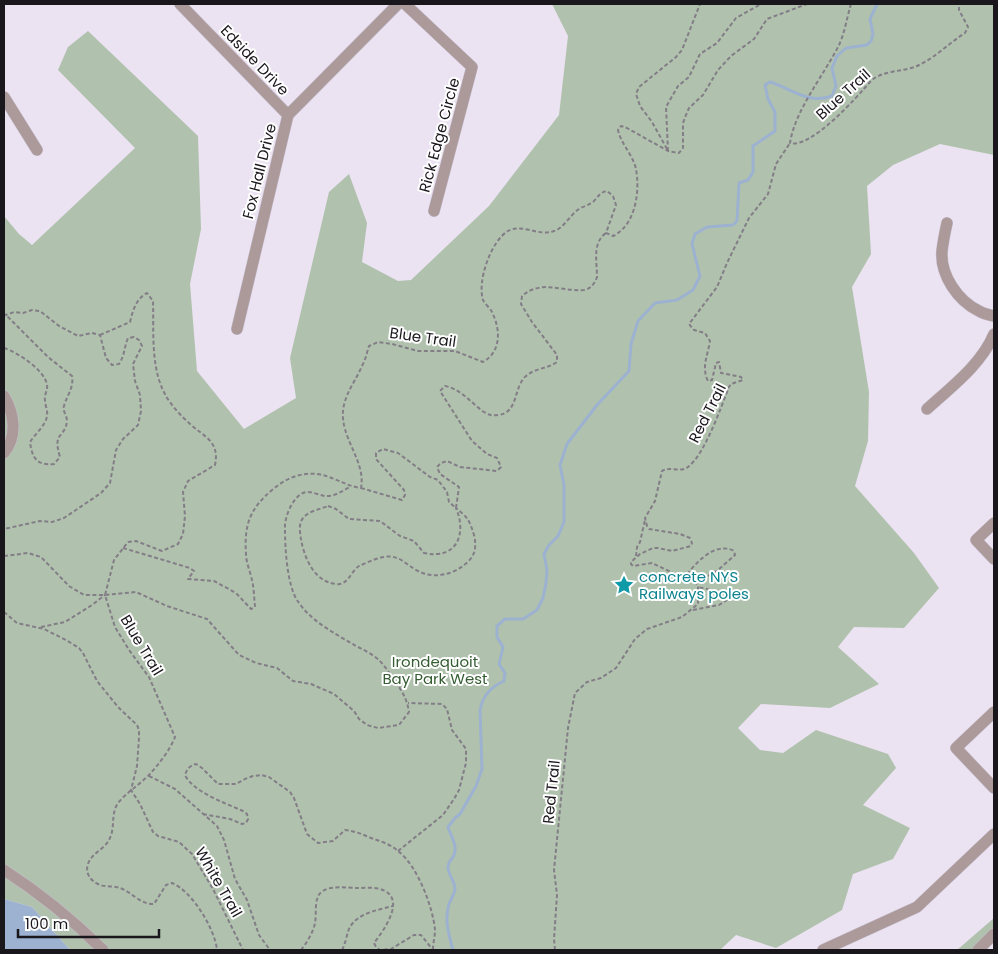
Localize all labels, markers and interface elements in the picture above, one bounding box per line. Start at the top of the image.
street label: Edside Drive [216,20,294,100]
street label: Blue Trail [811,64,875,124]
street label: Rick Edge Circle [414,75,464,195]
street label: Fox Hall Drive [237,121,281,221]
street label: Blue Trail [388,322,458,352]
street label: Red Trail [683,380,731,446]
place label: concrete NYS Railways poles [639,566,749,604]
place icon: concrete NYS Railways poles [613,574,635,596]
street label: Blue Trail [116,611,168,679]
park label: Irondequoit Bay Park West [382,651,488,689]
street label: Red Trail [537,759,565,825]
street label: White Trail [190,843,248,921]
scale bar [18,906,159,938]
text: 100 m [25,913,68,934]

